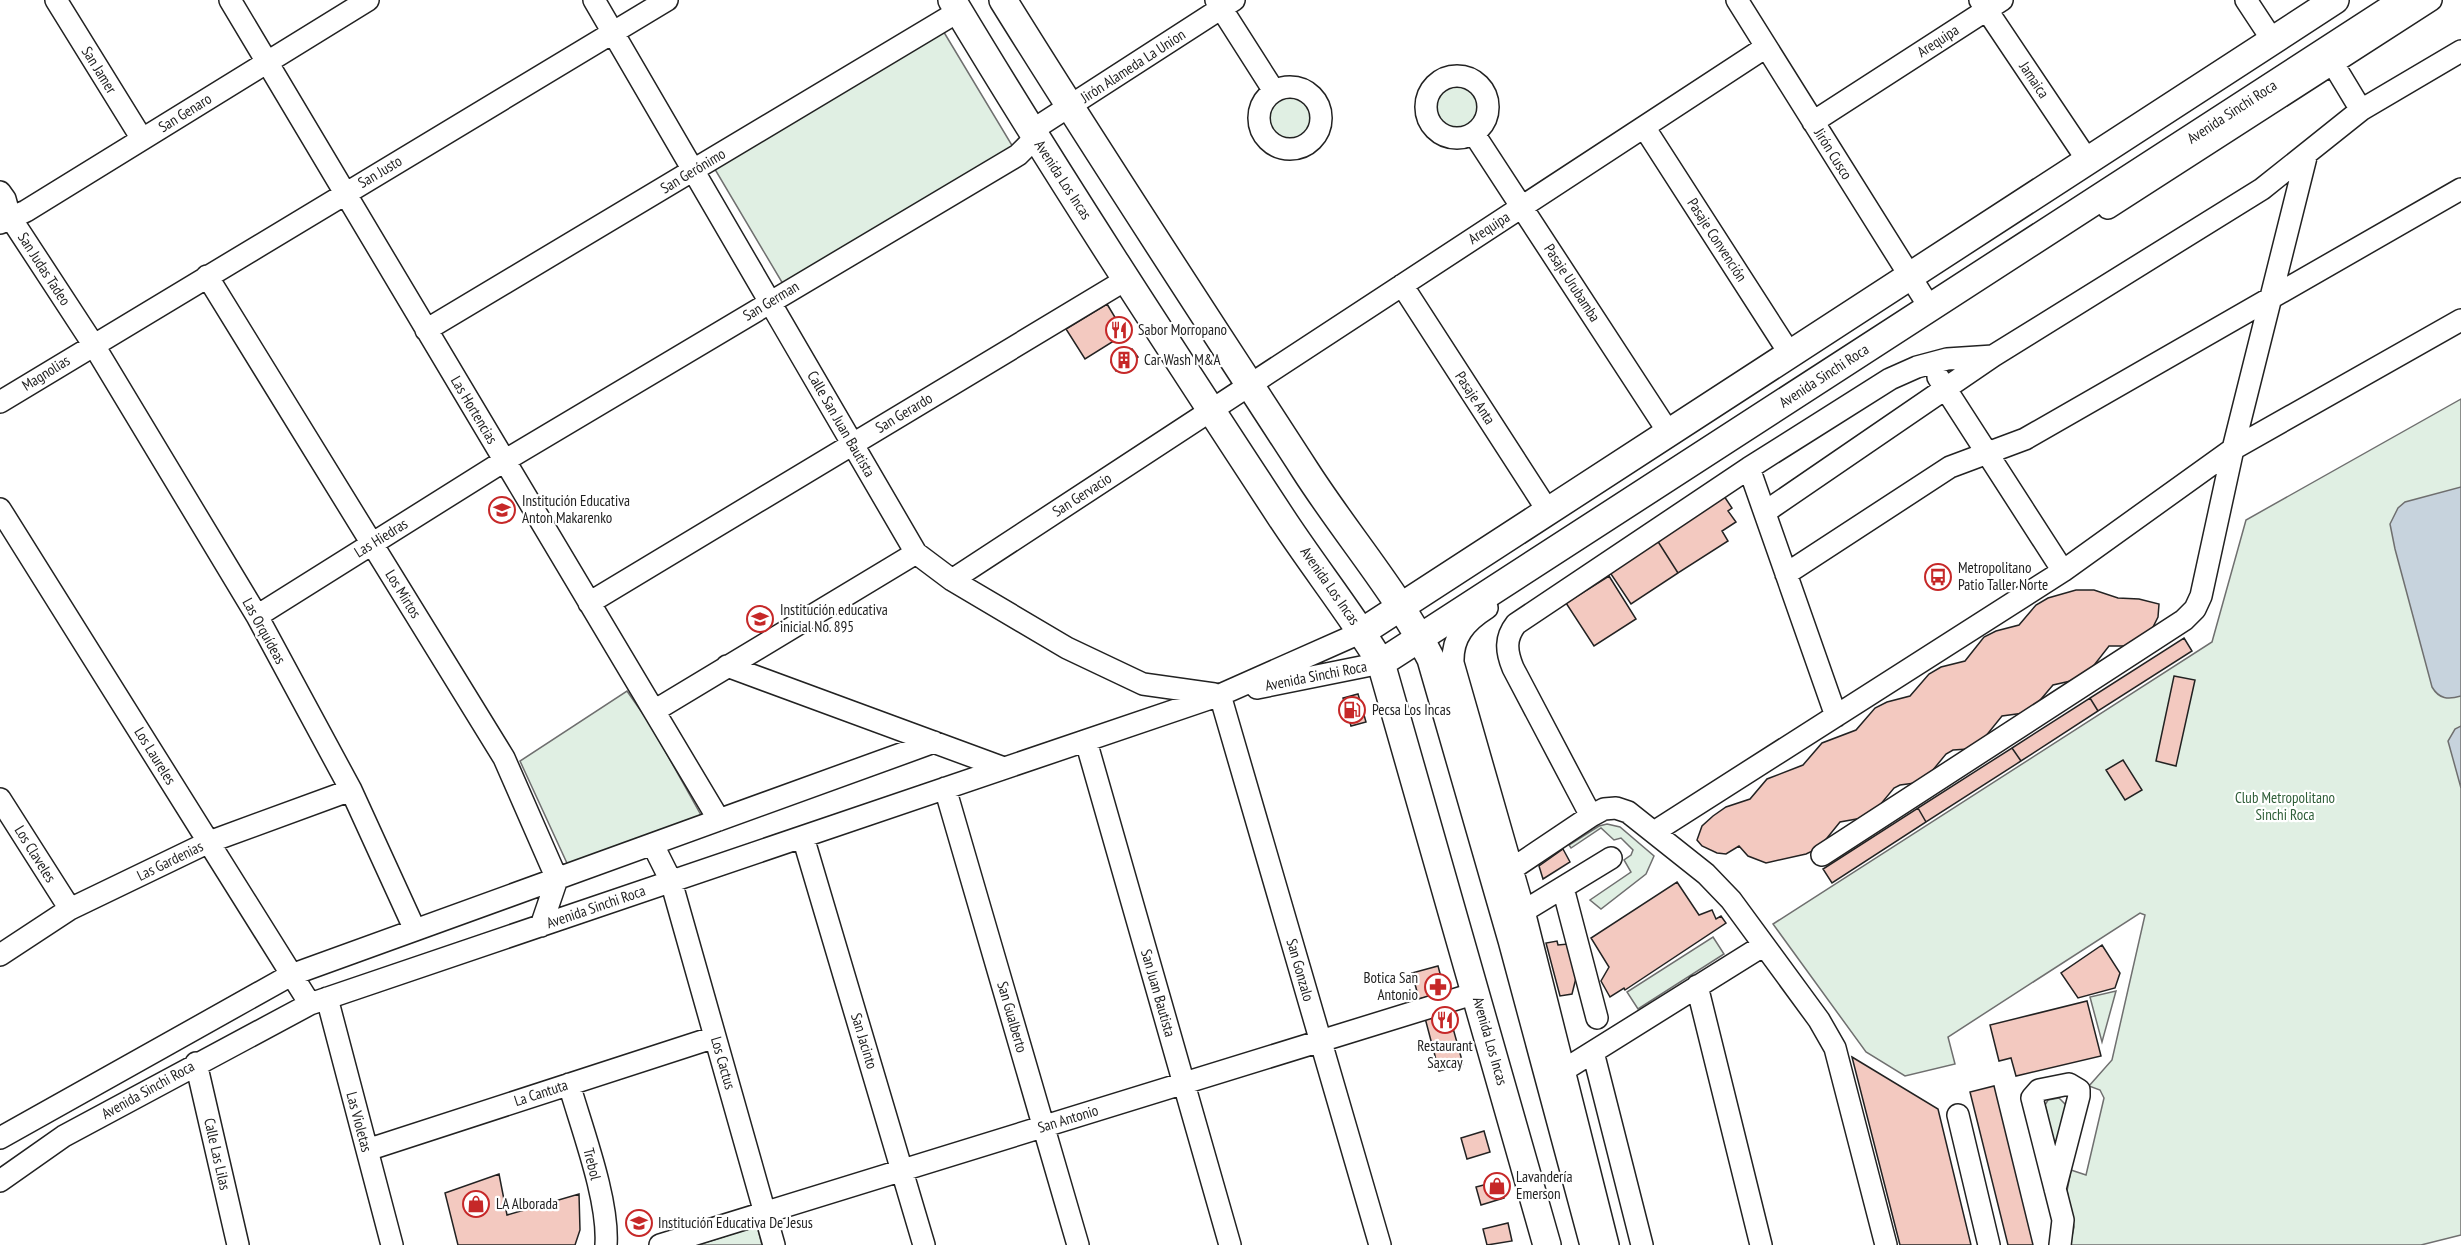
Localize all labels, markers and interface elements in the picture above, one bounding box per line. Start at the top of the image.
street label: Arequipa [1913,20,1962,61]
street label: Jirón Alameda La Union [1076,25,1189,107]
street label: San Jamer [78,43,122,98]
street label: Jamaica [2015,57,2053,102]
street label: Avenida Sinchi Roca [2183,76,2280,148]
street label: San Genaro [155,89,215,136]
street label: Jirón Cusco [1810,124,1857,183]
street label: Avenida Los Incas [1031,136,1096,223]
street label: San Gerónimo [657,144,729,197]
street label: San Justo [354,151,405,192]
street label: Pasaje Convención [1683,194,1751,285]
street label: Arequipa [1464,207,1513,248]
street label: San Judas Tadeo [14,229,75,309]
street label: Pasaje Urubamba [1540,240,1605,325]
street label: San German [739,276,802,325]
restaurant icon: Sabor Morropano [1104,315,1134,345]
place label: Sabor Morropano [1138,320,1227,339]
street label: Avenida Sinchi Roca [1775,340,1872,412]
building icon: Car Wash M&A [1109,345,1139,375]
street label: Magnolias [18,350,73,395]
place label: Car Wash M&A [1144,350,1222,369]
street label: Calle San Juan Bautista [803,367,879,480]
street label: Pasaje Anta [1451,368,1500,428]
street label: Las Hortencias [447,372,502,447]
street label: San Gerardo [872,388,936,437]
street label: San Gervacio [1049,468,1115,521]
place label: Institución Educativa Anton Makarenko [522,491,630,527]
school or university icon: Institución Educativa Anton Makarenko [487,495,517,525]
street label: Las Hiedras [350,514,411,561]
street label: Avenida Los Incas [1297,543,1364,628]
place label: Metropolitano Patio Taller Norte [1958,558,2048,594]
bus stop icon: Metropolitano Patio Taller Norte [1923,562,1953,592]
street label: Los Mirtos [381,566,426,621]
street label: Las Orquídeas [239,594,290,667]
place label: Institución educativa inicial No. 895 [780,600,888,636]
school or university icon: Institución educativa inicial No. 895 [745,604,775,634]
street label: Avenida Sinchi Roca [1263,656,1368,695]
fuel station icon: Pecsa Los Incas [1337,695,1367,725]
place label: Pecsa Los Incas [1372,700,1451,719]
street label: Los Laureles [130,724,180,788]
park label: Club Metropolitano Sinchi Roca [2235,788,2335,824]
street label: Los Claveles [11,822,60,886]
street label: Las Gardenias [134,836,206,885]
street label: Avenida Sinchi Roca [544,881,648,932]
street label: San Gonzalo [1283,936,1318,1003]
street label: San Juan Bautista [1137,947,1180,1039]
place label: Botica San Antonio [1364,968,1418,1004]
pharmacy icon: Botica San Antonio [1423,972,1453,1002]
street label: San Gualberto [993,979,1032,1055]
street label: Avenida Los Incas [1469,995,1512,1087]
restaurant icon: Restaurant Saxcay [1430,1005,1460,1035]
street label: San Jacinto [847,1011,882,1071]
street label: Los Cactus [707,1034,740,1091]
place label: Restaurant Saxcay [1417,1036,1473,1072]
street label: Avenida Sinchi Roca [98,1056,198,1123]
street label: La Cantuta [512,1075,570,1110]
street label: Las Violetas [342,1090,377,1154]
street label: San Antonio [1035,1100,1100,1137]
street label: Calle Las Lilas [200,1116,235,1192]
street label: Trebol [579,1146,606,1182]
place label: Lavandería Emerson [1516,1167,1572,1203]
shop icon: Lavandería Emerson [1482,1171,1512,1201]
shop icon: LA Alborada [461,1189,491,1219]
place label: LA Alborada [496,1194,558,1213]
school or university icon: Institución Educativa De Jesus [624,1208,654,1238]
place label: Institución Educativa De Jesus [658,1213,813,1232]

